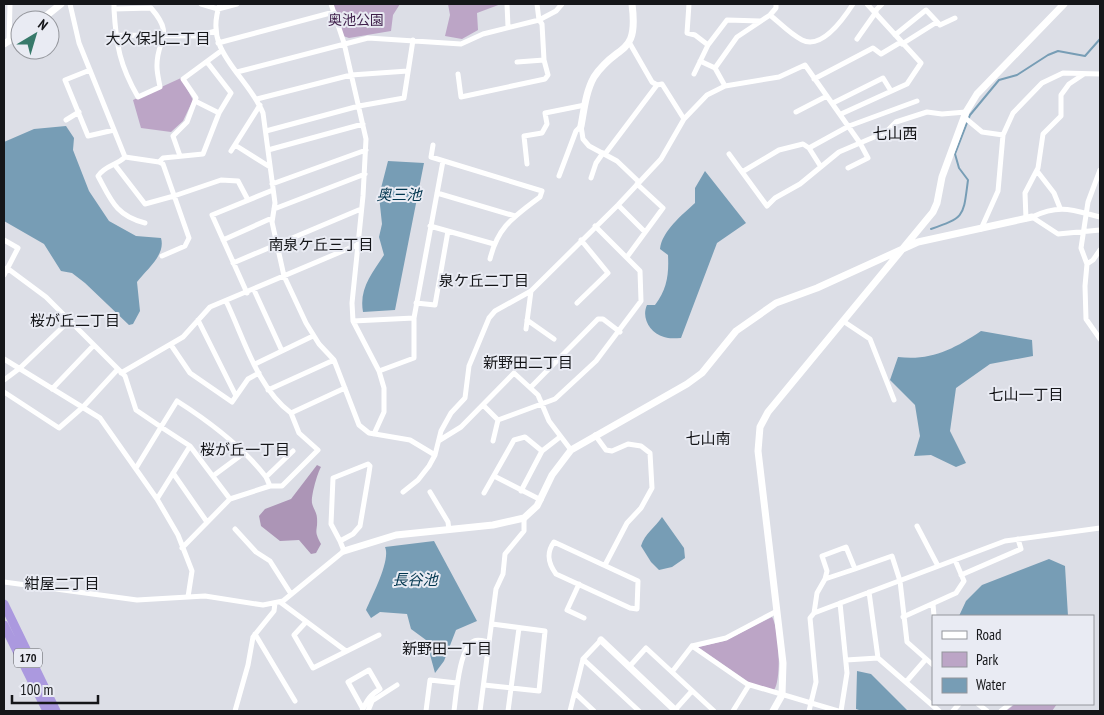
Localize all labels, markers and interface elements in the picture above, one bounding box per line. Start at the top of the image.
north arrow [10,10,60,60]
park label: 奥池公園 [328,11,384,29]
text: N [34,15,52,34]
district label: 大久保北二丁目 [105,29,211,48]
district label: 七山西 [872,124,918,143]
water label: 奥三池 [376,185,423,204]
district label: 南泉ケ丘三丁目 [268,235,374,254]
district label: 泉ケ丘二丁目 [439,271,529,290]
district label: 桜が丘二丁目 [30,311,120,330]
district label: 新野田二丁目 [483,353,573,372]
district label: 七山一丁目 [988,385,1064,404]
district label: 七山南 [685,429,731,448]
district label: 桜が丘一丁目 [200,440,290,459]
water label: 長谷池 [392,570,439,589]
district label: 紺屋二丁目 [24,574,100,593]
legend [932,615,1094,705]
text: Road [976,625,1002,644]
district label: 新野田一丁目 [402,639,492,658]
road number: 170 [14,648,42,668]
text: Park [976,650,998,669]
scale bar [12,672,99,704]
text: Water [976,675,1007,694]
text: 100 m [20,680,53,699]

